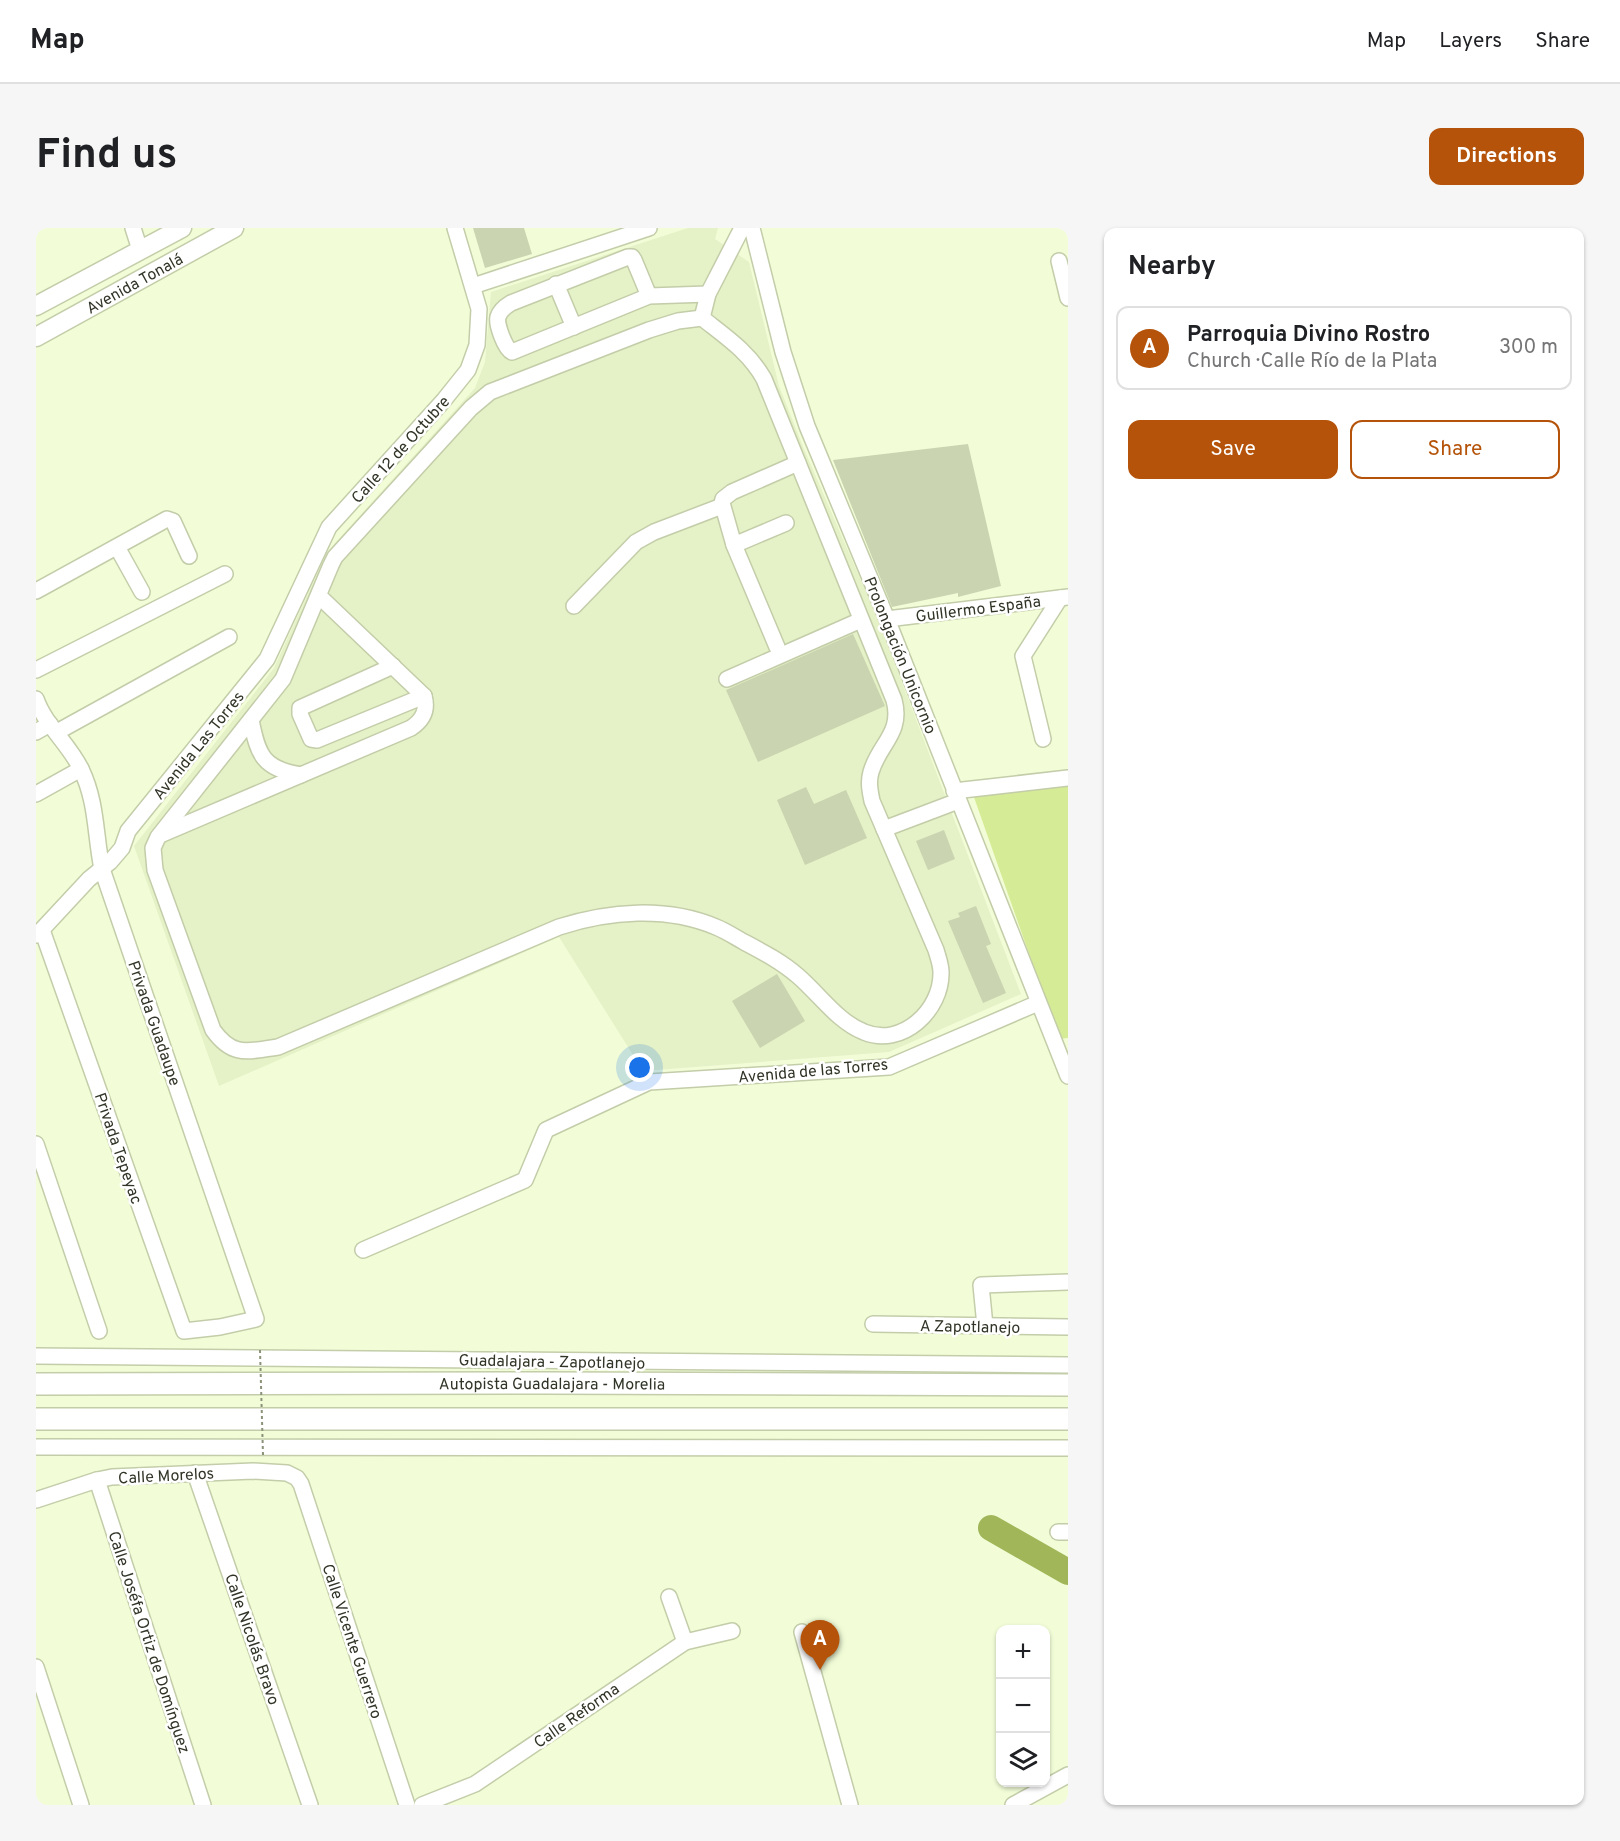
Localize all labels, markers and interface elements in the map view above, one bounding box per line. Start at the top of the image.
text: Map [30,23,85,59]
text: Map [1367,28,1406,55]
text: Layers [1439,28,1502,55]
text: Share [1535,28,1590,55]
button: Directions [1429,128,1584,185]
text: Find us [36,130,177,183]
street label: Avenida Tonalá [83,250,187,319]
text: Nearby [1128,251,1216,284]
text: Parroquia Divino Rostro [1187,322,1430,349]
text: A [1142,335,1157,361]
text: 300 m [1499,335,1558,361]
text: Church · Calle Río de la Plata [1187,349,1437,375]
street label: Calle 12 de Octubre [348,392,455,508]
button: Save [1128,420,1338,479]
button: Share [1350,420,1560,479]
street label: Prolongación Unicornio [858,574,940,737]
street label: Guillermo España [915,592,1042,628]
street label: Avenida Las Torres [150,688,249,805]
street label: Privada Guadaupe [122,958,184,1089]
your location [625,1053,654,1082]
street label: Avenida de las Torres [737,1055,889,1089]
street label: Privada Tepeyac [89,1090,146,1207]
street label: A Zapotlanejo [920,1317,1020,1339]
street label: Guadalajara - Zapotlanejo [458,1351,646,1375]
street label: Autopista Guadalajara - Morelia [439,1375,665,1395]
street label: Calle Morelos [118,1464,215,1490]
street label: Calle Joséfa Ortiz de Domínguez [103,1529,194,1756]
street label: Calle Vicente Guerrero [317,1562,386,1722]
street label: Calle Nicolás Bravo [219,1571,283,1708]
pin: A [800,1620,840,1670]
map controls [996,1625,1050,1787]
button: + [996,1625,1050,1679]
button: − [996,1679,1050,1733]
street label: Calle Reforma [530,1680,624,1754]
button: layers [996,1733,1050,1787]

